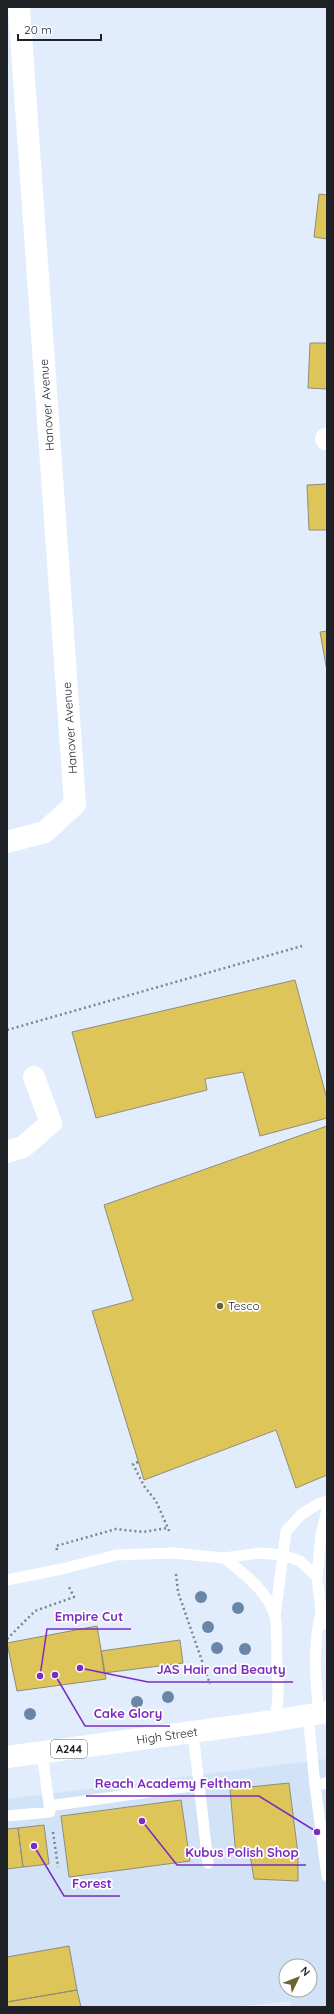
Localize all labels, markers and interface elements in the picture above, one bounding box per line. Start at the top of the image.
scale bar [18,16,101,42]
text: 20 m [24,22,52,37]
street label: Hanover Avenue [36,358,57,451]
street label: Hanover Avenue [59,681,80,774]
place label: Tesco [228,1298,260,1313]
marker: Tesco [215,1301,225,1311]
callout: Empire Cut [47,1604,131,1629]
text: Empire Cut [55,1608,123,1624]
callout: JAS Hair and Beauty [148,1657,293,1682]
text: JAS Hair and Beauty [156,1661,286,1677]
callout: Cake Glory [85,1701,170,1726]
text: Cake Glory [94,1705,162,1721]
street label: High Street [135,1724,198,1747]
road number: A244 [51,1740,87,1758]
callout: Reach Academy Feltham [86,1771,259,1796]
text: Reach Academy Feltham [95,1775,251,1791]
callout: Kubus Polish Shop [177,1840,306,1865]
text: Kubus Polish Shop [185,1844,299,1860]
callout: Forest [64,1871,120,1896]
text: Forest [72,1875,112,1891]
north arrow [278,1958,318,1998]
text: N [297,1963,313,1979]

